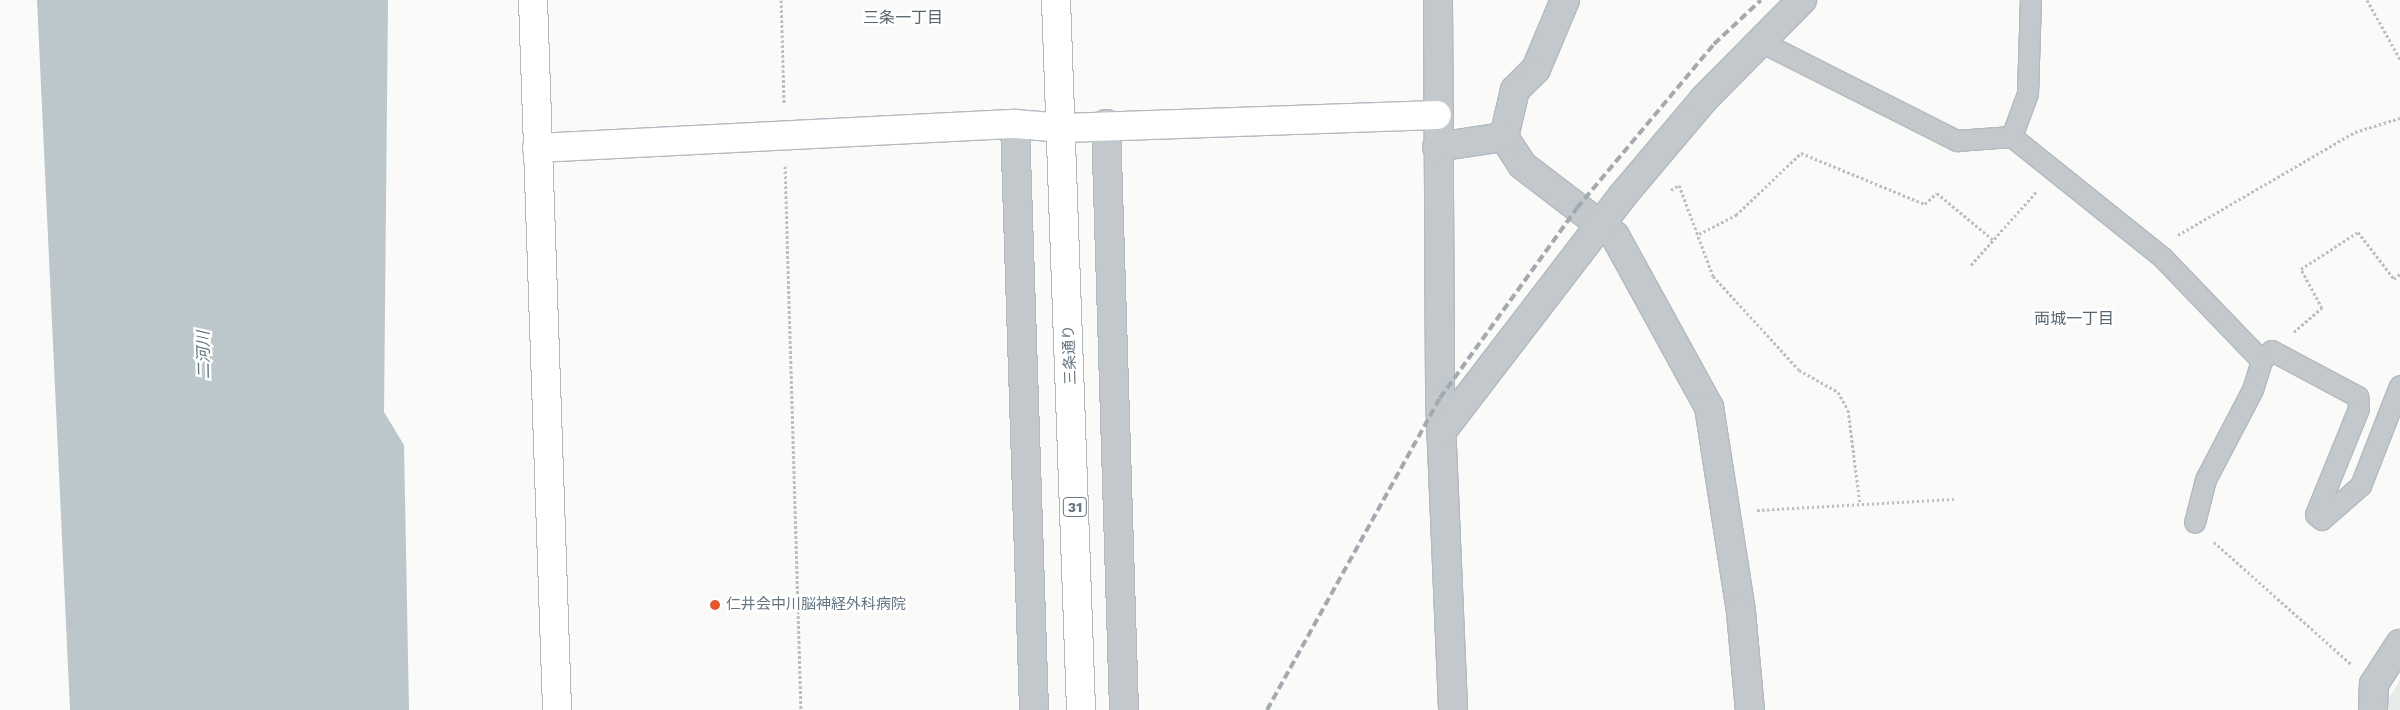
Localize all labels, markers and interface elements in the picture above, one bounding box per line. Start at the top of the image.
district label: 三条一丁目 [863,8,943,28]
district label: 両城一丁目 [2034,309,2114,329]
street label: 三条通り [1060,325,1080,385]
water label: 二河川 [194,331,214,379]
road number: 31 [1062,496,1088,518]
place label: 仁井会中川脳神経外科病院 [726,596,906,614]
marker: 仁井会中川脳神経外科病院 [708,598,722,612]

